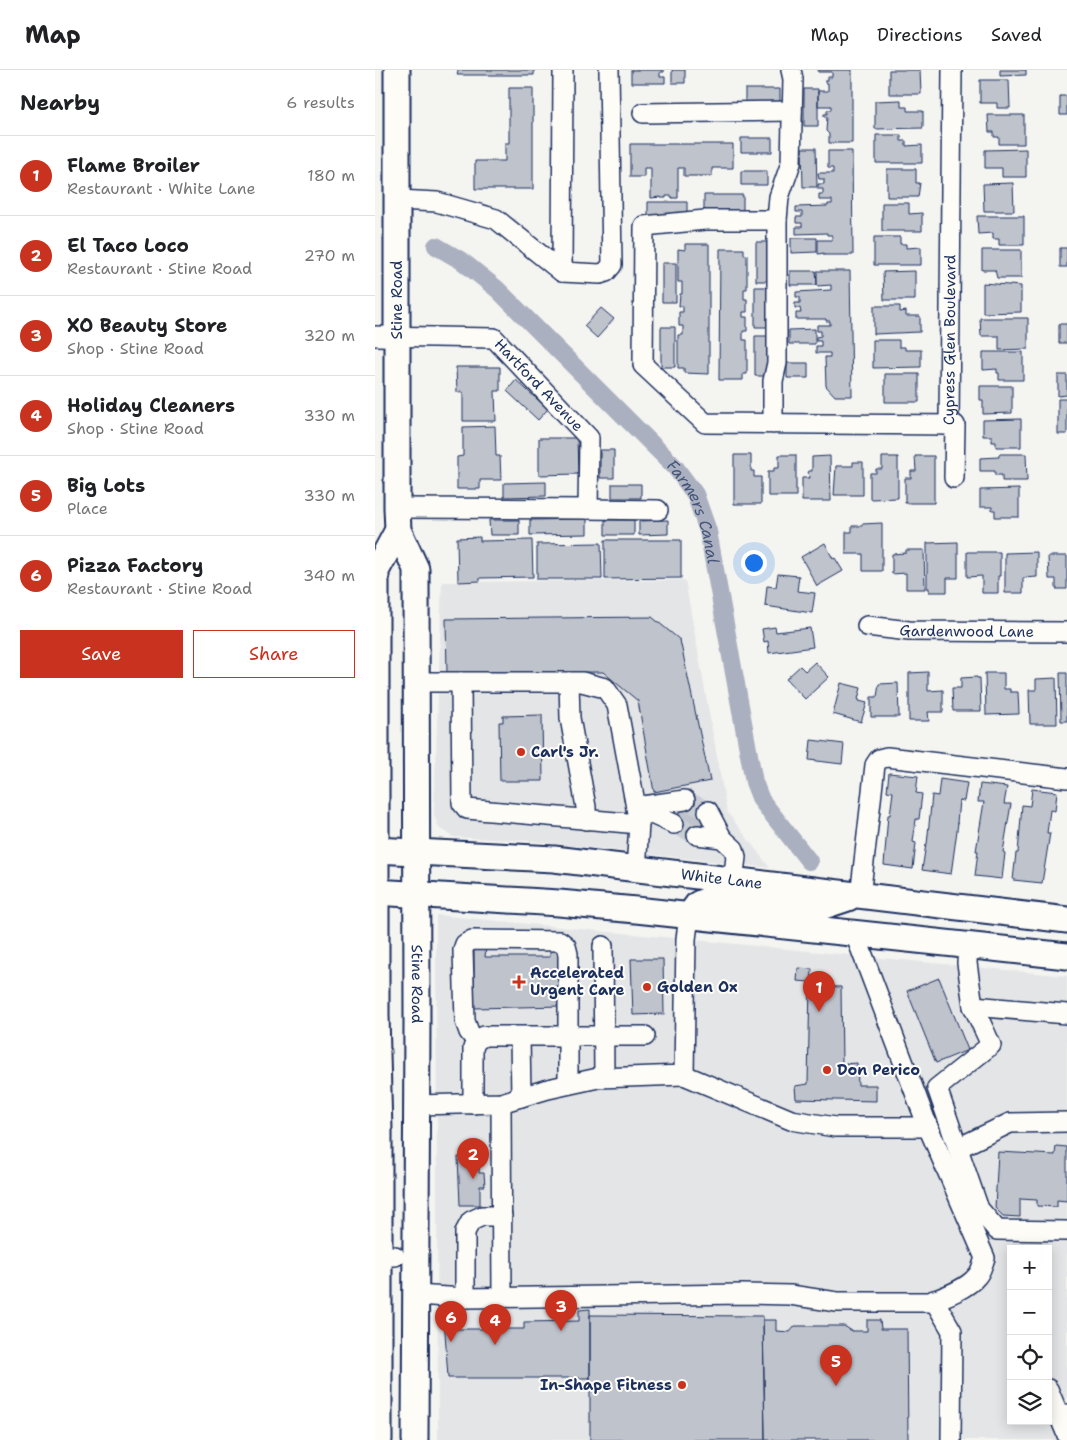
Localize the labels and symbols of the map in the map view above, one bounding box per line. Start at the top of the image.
street label: Cypress Glen Boulevard [939,254,960,425]
street label: Stine Road [387,260,407,339]
street label: Hartford Avenue [490,334,588,436]
water label: Farmers Canal [663,455,724,565]
your location [741,550,767,576]
street label: Gardenwood Lane [898,620,1034,642]
place label: Carl's Jr. [531,742,599,762]
marker: Carl's Jr. [515,746,527,758]
street label: White Lane [680,864,764,894]
street label: Stine Road [407,945,427,1024]
place label: Accelerated Urgent Care [530,963,625,1000]
pin: 1 [803,971,835,1012]
marker: Accelerated Urgent Care [512,975,526,989]
place label: Golden Ox [657,977,738,997]
marker: Golden Ox [641,981,653,993]
place label: Don Perico [837,1060,920,1080]
marker: Don Perico [821,1064,833,1076]
pin: 2 [457,1138,489,1179]
pin: 3 [545,1290,577,1331]
pin: 6 [435,1301,467,1342]
pin: 4 [479,1304,511,1345]
pin: 5 [820,1345,852,1386]
place label: In-Shape Fitness [540,1375,672,1395]
marker: In-Shape Fitness [676,1379,688,1391]

